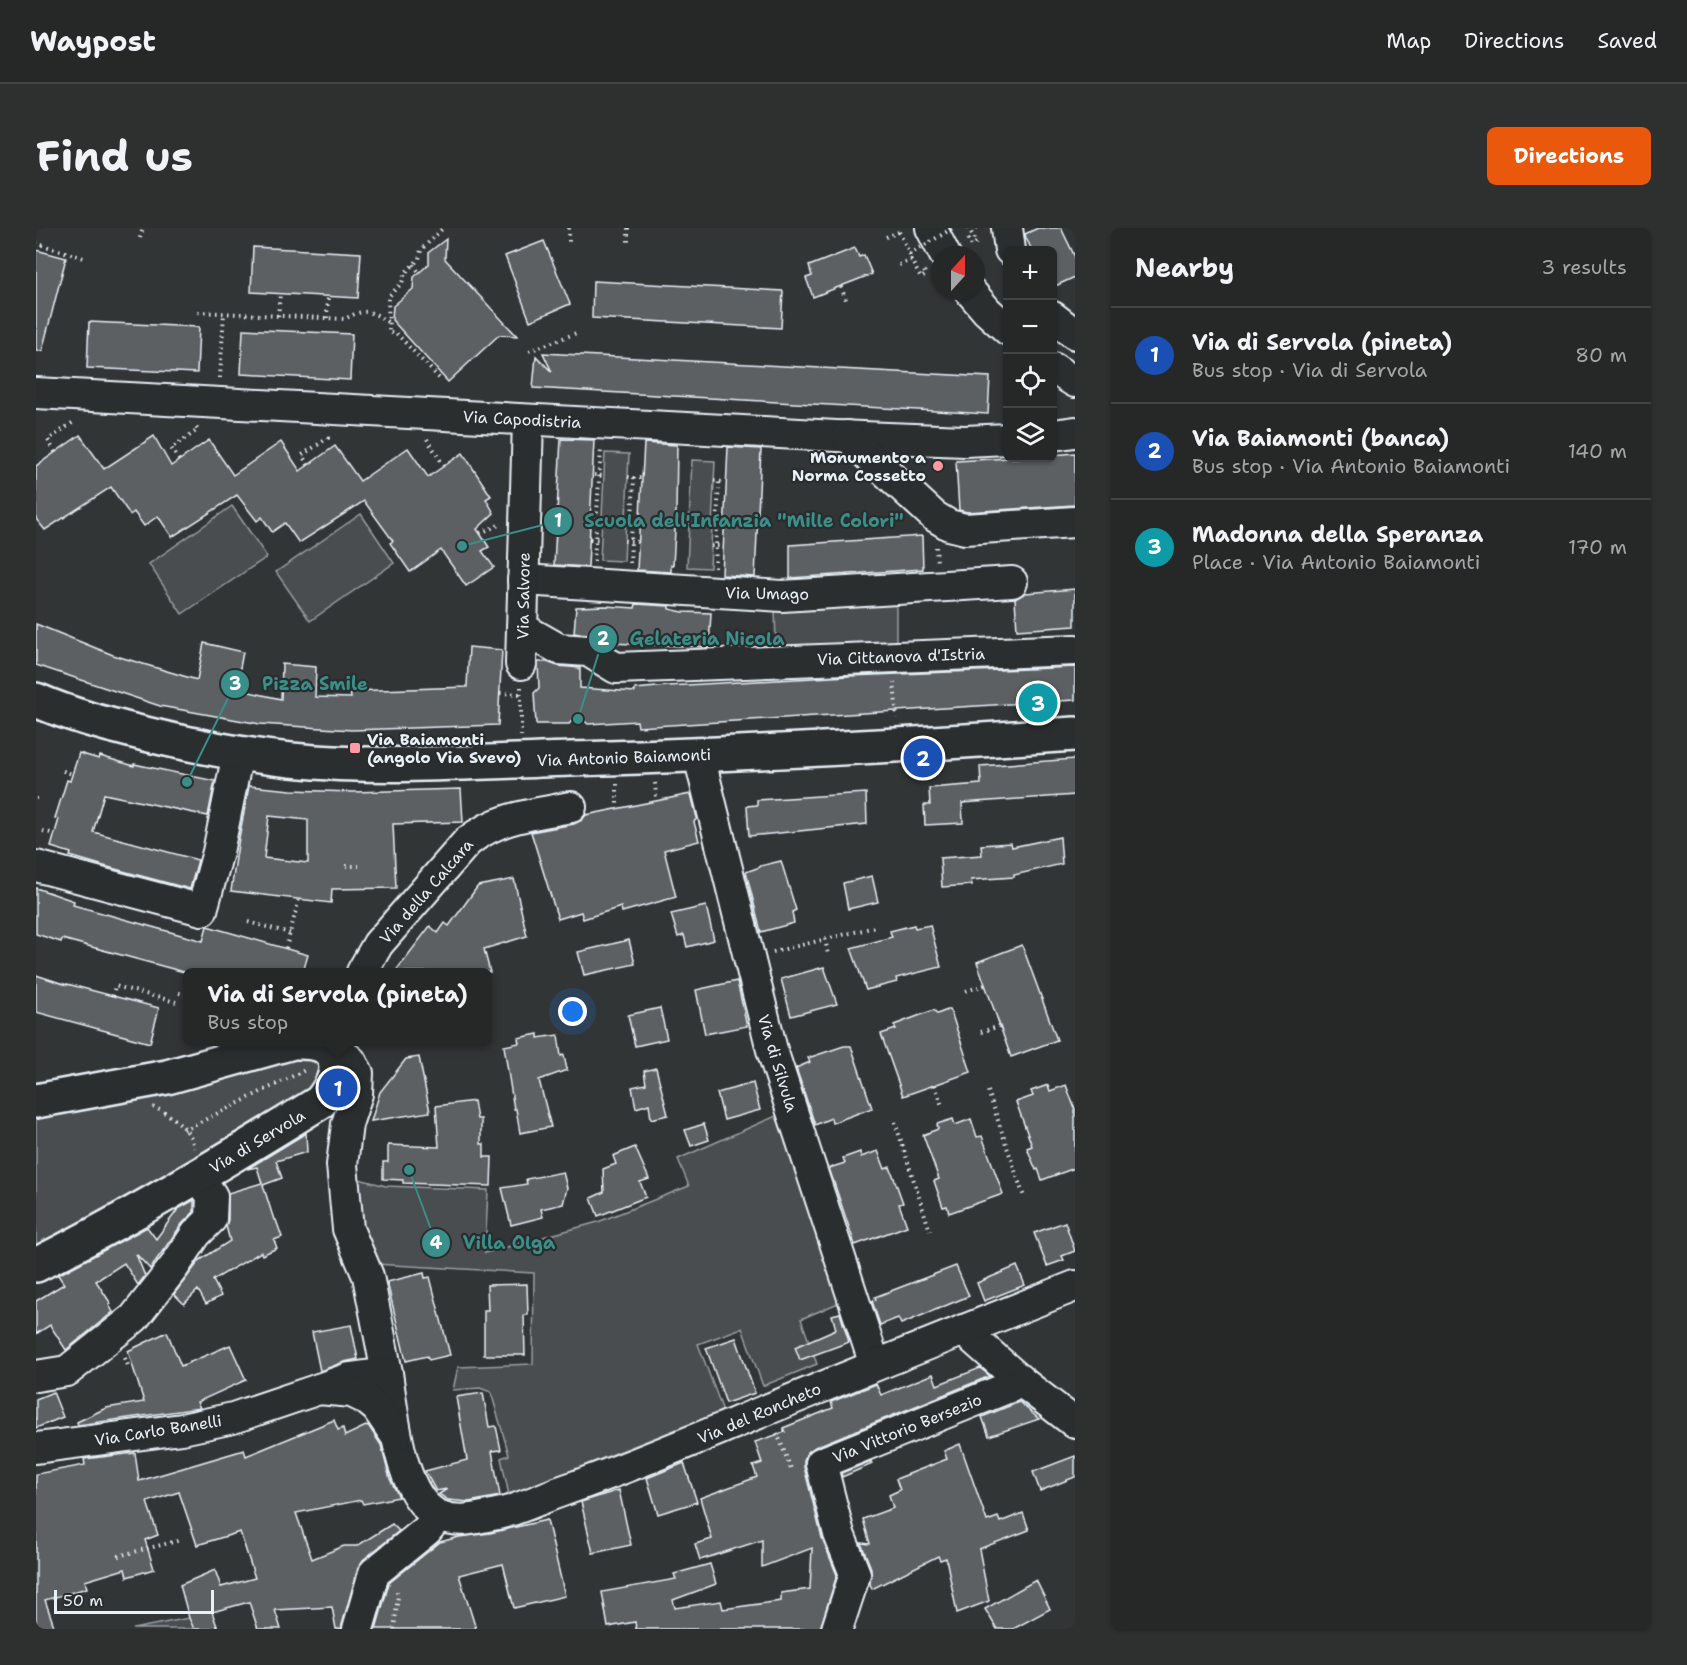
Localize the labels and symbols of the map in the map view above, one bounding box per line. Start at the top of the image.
north arrow [931,246,985,300]
street label: Via Capodistria [462,406,582,433]
place label: Monumento a Norma Cossetto [792,447,926,486]
marker: Monumento a Norma Cossetto [931,459,945,473]
callout: Scuola dell'Infanzia "Mille Colori" [543,503,916,539]
text: 1 [554,509,562,533]
text: Scuola dell'Infanzia "Mille Colori" [584,509,904,533]
street label: Via Salvore [512,552,535,640]
street label: Via Umago [725,582,809,605]
callout: Gelateria Nicola [588,621,797,657]
text: 2 [597,627,610,651]
text: Gelateria Nicola [629,627,785,651]
street label: Via Cittanova d'Istria [817,643,985,670]
callout: Pizza Smile [220,666,379,702]
text: 3 [229,672,241,696]
text: Pizza Smile [262,672,368,696]
pin: 3 [1018,680,1058,726]
place label: Via Baiamonti (angolo Via Svevo) [367,729,521,768]
pin: 2 [904,736,942,780]
marker: Via Baiamonti (angolo Via Svevo) [348,741,362,755]
street label: Via Antonio Baiamonti [536,744,712,771]
street label: Via della Calcara [375,834,478,948]
your location [558,997,587,1026]
street label: Via di Silvula [753,1012,802,1115]
pin: 1 [318,1066,358,1110]
street label: Via di Servola [205,1105,309,1178]
callout: Villa Olga [421,1225,567,1261]
text: 4 [430,1231,443,1255]
text: Villa Olga [463,1231,556,1255]
street label: Via del Roncheto [694,1378,824,1449]
street label: Via Vittorio Bersezio [829,1389,985,1468]
street label: Via Carlo Banelli [93,1410,223,1451]
scale bar [54,1587,214,1614]

